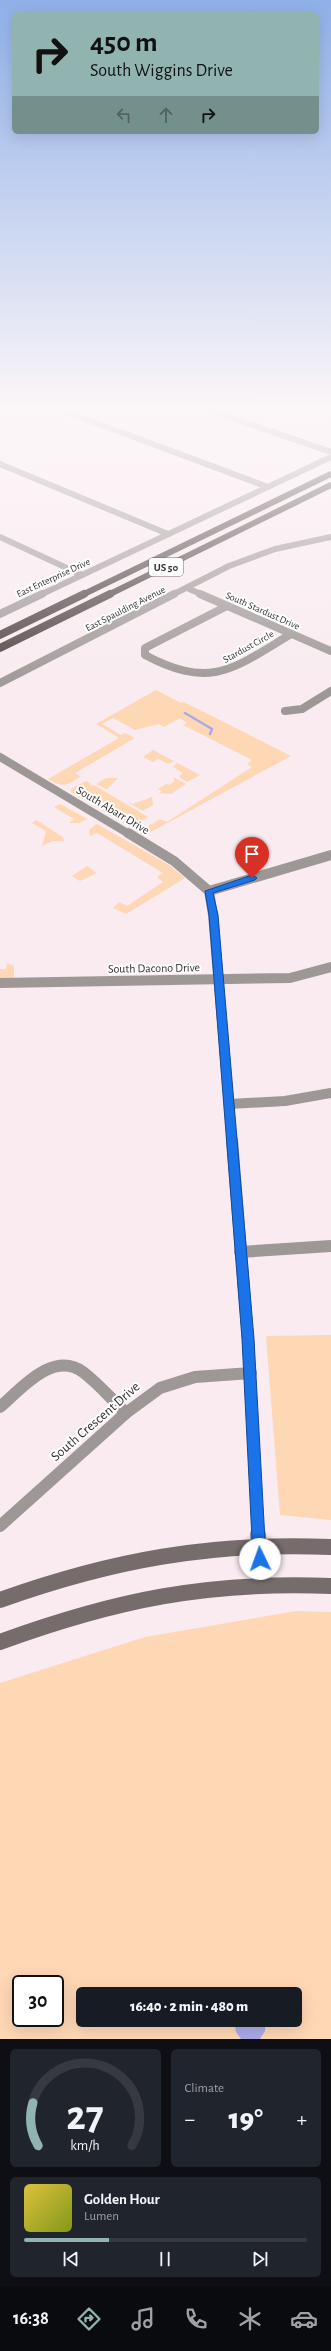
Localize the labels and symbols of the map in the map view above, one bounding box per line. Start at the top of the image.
street label: East Enterprise Drive [15,556,92,599]
road number: US 50 [149,558,183,576]
street label: East Spaulding Avenue [84,584,167,633]
street label: South Stardust Drive [224,590,301,632]
street label: Stardust Circle [221,629,276,665]
street label: South Abarr Drive [74,784,152,836]
pin [235,837,269,878]
street label: South Dacono Drive [108,961,200,975]
street label: South Crescent Drive [49,1380,143,1464]
position arrow [239,1538,281,1580]
speed limit sign: 30 [12,1975,64,2027]

